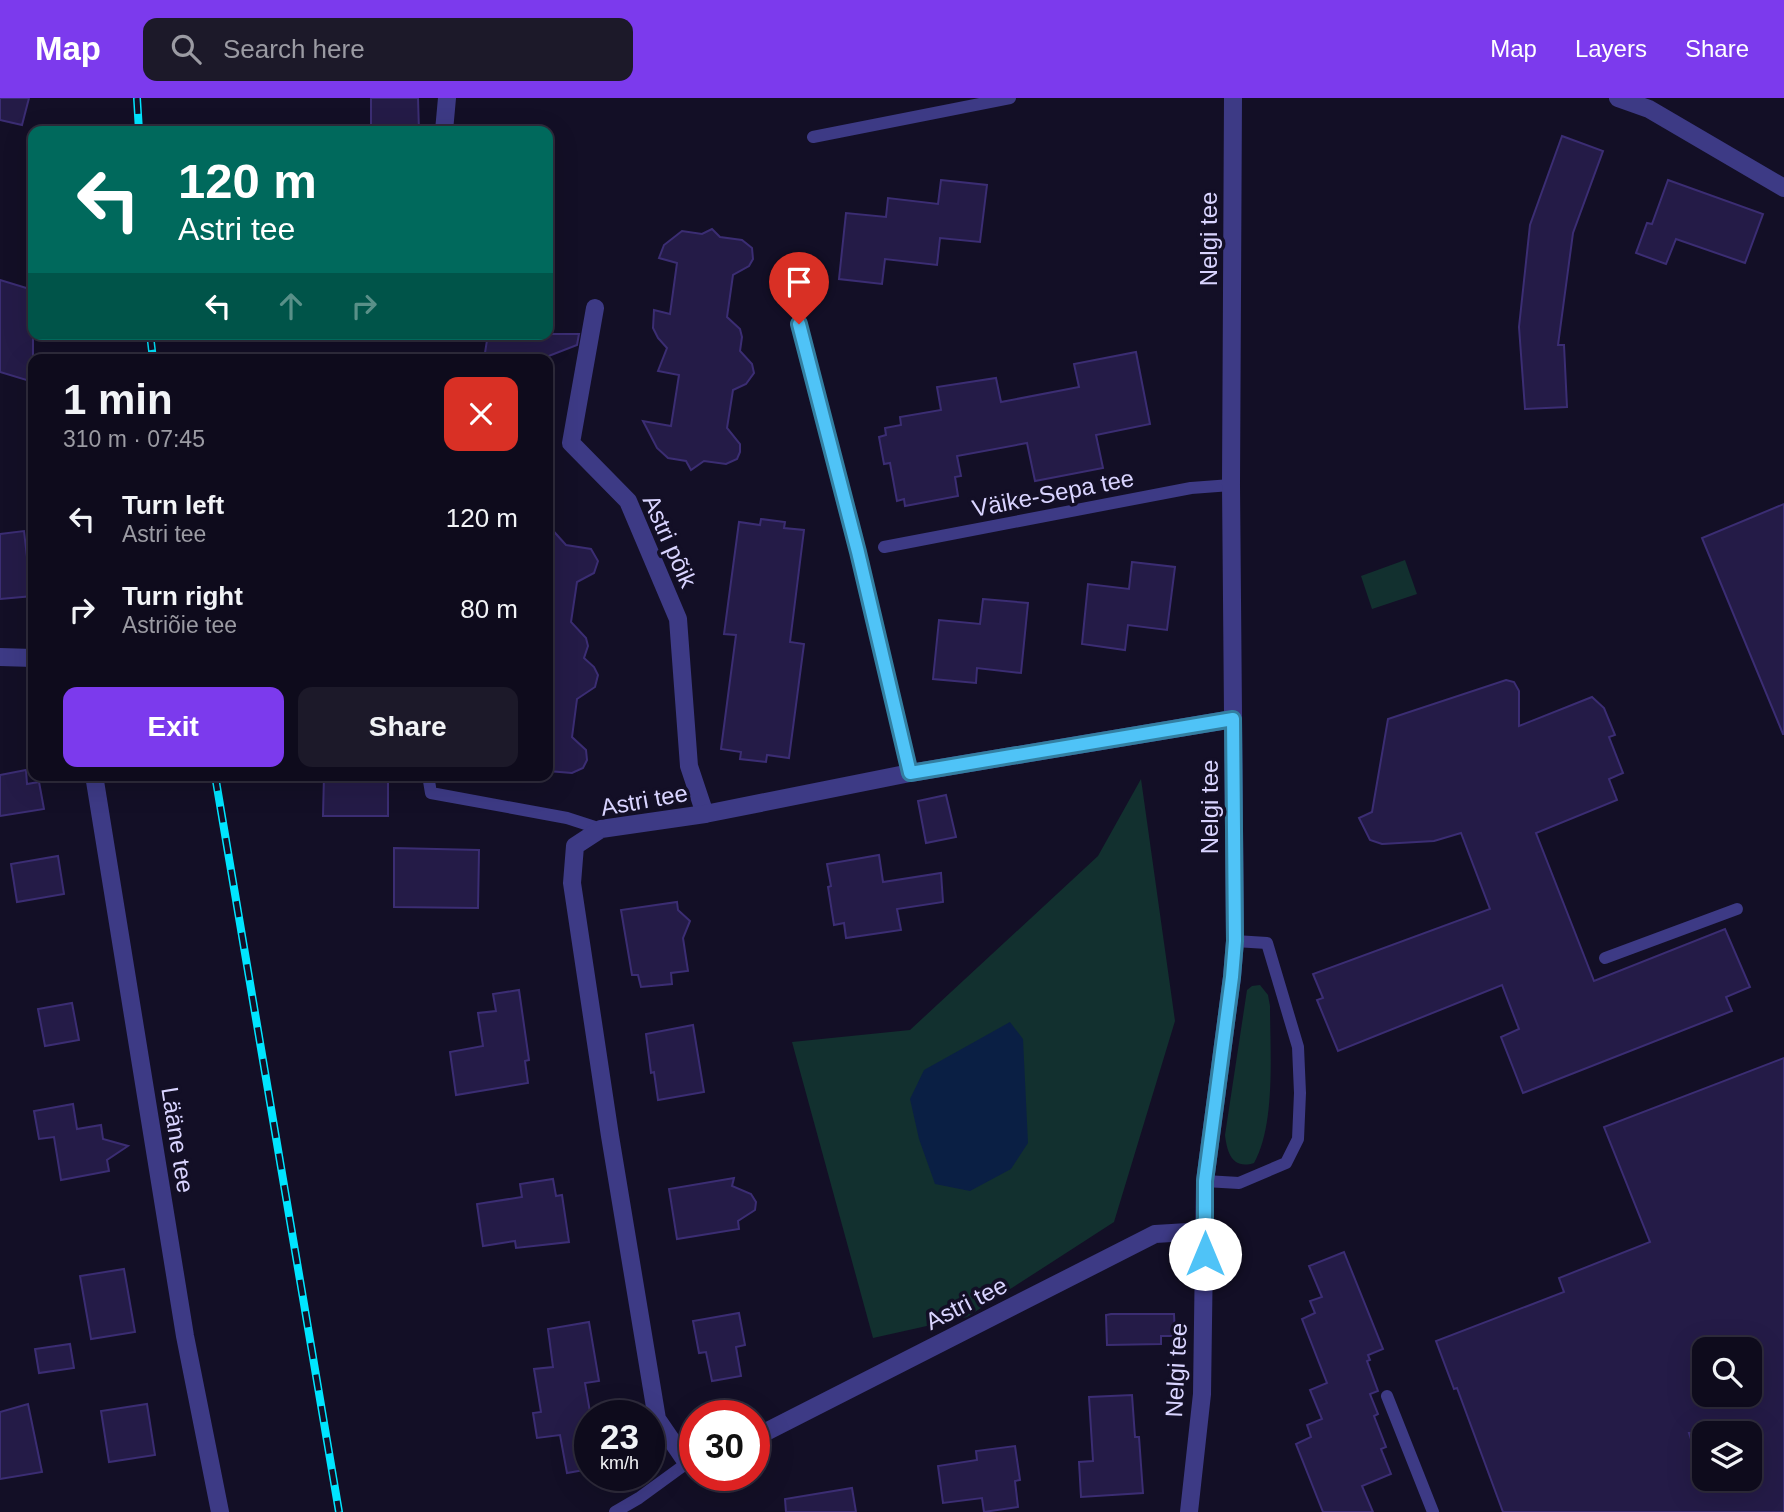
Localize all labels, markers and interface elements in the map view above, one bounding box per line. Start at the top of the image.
search box [143,18,633,81]
text: Map [35,30,101,67]
icon: search [167,30,205,68]
text: Search here [223,34,365,64]
text: Map [1490,35,1537,62]
text: Layers [1575,35,1647,62]
text: Share [1685,35,1749,62]
icon: left [63,154,154,245]
text: 120 m [178,154,317,208]
street label: Nelgi tee [1195,192,1222,286]
text: Astri tee [178,211,295,247]
pin [769,252,829,324]
icon: arrive [780,263,818,301]
icon: left [199,287,237,325]
icon: ahead [272,287,310,325]
icon: right [345,287,383,325]
text: 1 min [63,376,173,423]
button: close [444,377,518,451]
text: 310 m · 07:45 [63,426,205,452]
street label: Väike-Sepa tee [970,464,1136,522]
text: Turn left [122,490,224,520]
street label: Astri põik [638,490,703,592]
icon: left [63,500,101,538]
text: 120 m [446,503,518,533]
text: Astri tee [122,521,206,547]
text: Turn right [122,581,243,611]
icon: right [63,591,101,629]
text: 80 m [460,594,518,624]
text: Astriõie tee [122,612,237,638]
button: Exit [63,687,284,767]
button: Share [298,687,518,767]
street label: Nelgi tee [1196,760,1223,854]
street label: Astri tee [598,779,690,821]
street label: Lääne tee [156,1085,200,1195]
position arrow [1168,1217,1242,1291]
street label: Astri tee [921,1271,1011,1335]
street label: Nelgi tee [1160,1322,1192,1418]
map controls [1692,1337,1762,1491]
button: search [1692,1337,1762,1407]
speed limit sign: 30 [679,1400,770,1491]
text: 23 [600,1417,639,1456]
button: layers [1692,1421,1762,1491]
text: km/h [600,1453,639,1473]

